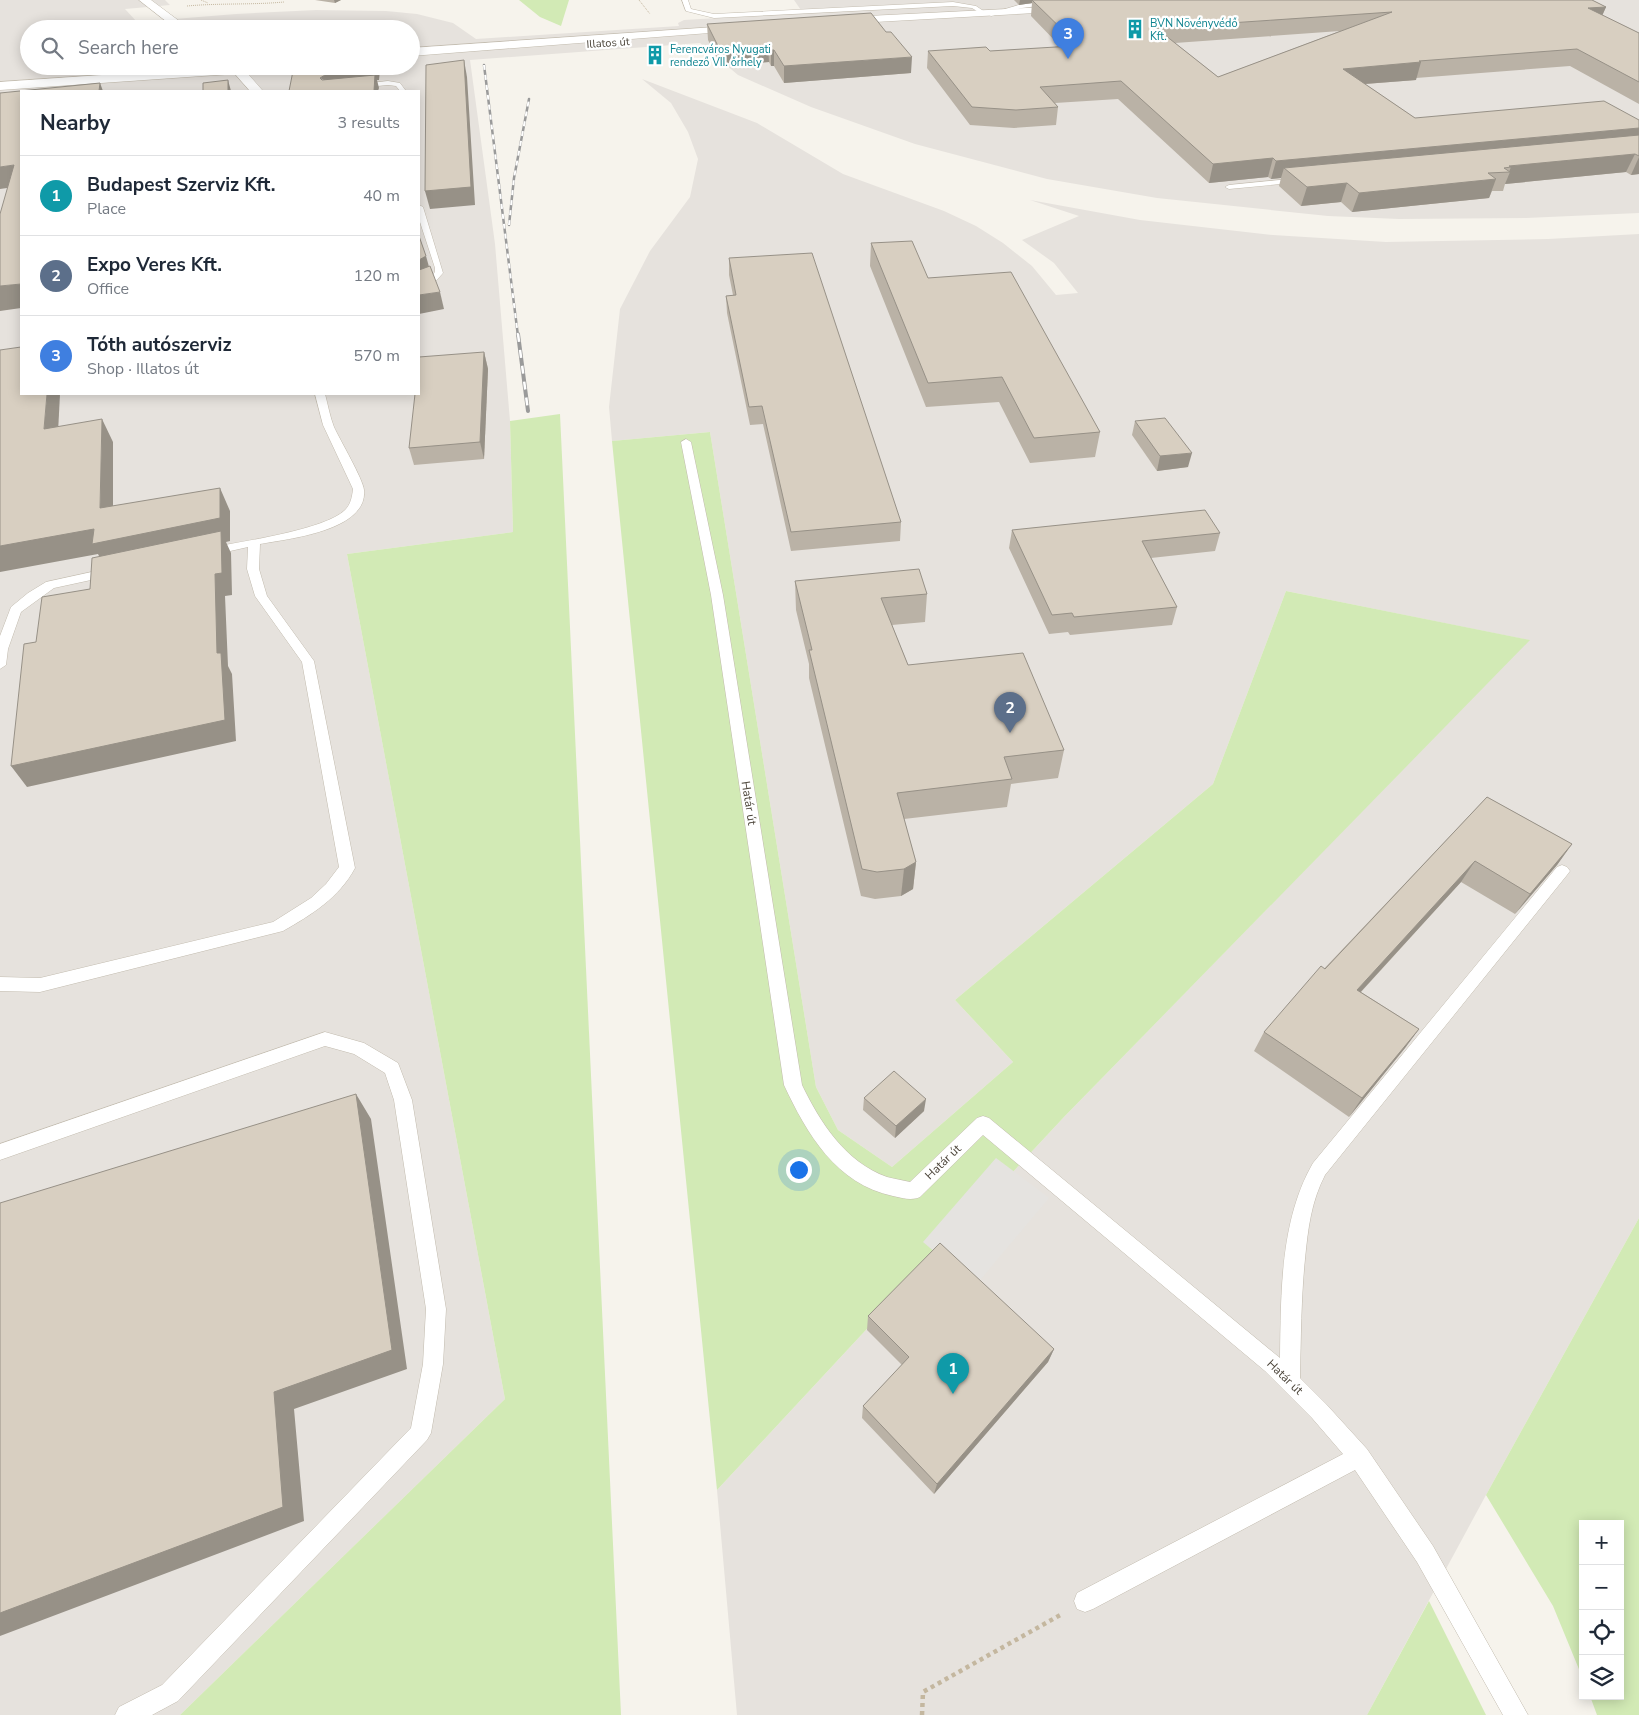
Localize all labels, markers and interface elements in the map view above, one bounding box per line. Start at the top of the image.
place label: BVN Növényvédő Kft. [1150,16,1238,44]
pin: 3 [1052,18,1084,59]
building icon: BVN Növényvédő Kft. [1124,18,1146,40]
search box [20,20,420,75]
icon: search [38,34,66,62]
street label: Illatos út [586,34,630,52]
text: Search here [78,35,179,61]
place label: Ferencváros Nyugati rendező VII. őrhely [670,42,771,70]
building icon: Ferencváros Nyugati rendező VII. őrhely [644,44,666,66]
text: Nearby [40,109,110,137]
text: 3 results [338,112,400,134]
text: Budapest Szerviz Kft. [87,172,275,198]
text: 1 [51,185,61,207]
text: 40 m [363,185,400,207]
text: Place [87,198,126,220]
text: Expo Veres Kft. [87,252,222,278]
text: 2 [51,265,61,287]
text: 120 m [353,265,400,287]
text: Office [87,278,129,300]
text: Tóth autószerviz [87,332,231,358]
text: 3 [51,345,61,367]
text: 570 m [353,345,400,367]
text: Shop · Illatos út [87,358,199,380]
pin: 2 [994,692,1026,733]
street label: Határ út [738,780,760,827]
street label: Határ út [921,1140,965,1183]
your location [786,1157,812,1183]
pin: 1 [937,1353,969,1394]
street label: Határ út [1263,1356,1307,1399]
map controls [1579,1520,1624,1700]
button: + [1579,1520,1624,1565]
button: − [1579,1565,1624,1610]
button: locate [1579,1610,1624,1655]
button: layers [1579,1655,1624,1700]

